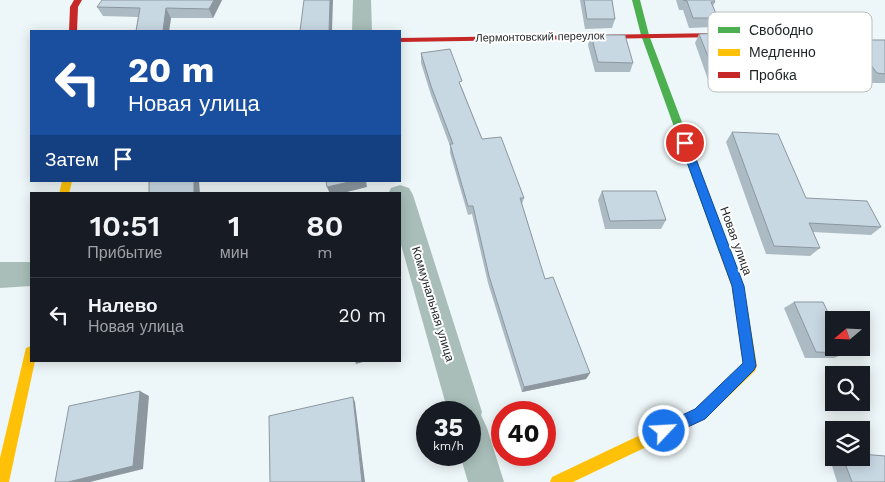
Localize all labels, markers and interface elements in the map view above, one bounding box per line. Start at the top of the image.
legend [708,12,872,92]
text: Свободно [749,22,814,38]
street label: Лермонтовский переулок [475,29,605,45]
text: Медленно [749,44,816,60]
text: 20 m [128,49,214,91]
icon: left [45,50,110,115]
text: Пробка [749,67,797,83]
text: Новая улица [128,91,260,116]
pin [664,122,706,164]
icon: arrive [671,129,699,157]
icon: arrive [109,145,137,173]
text: Затем [45,148,99,171]
street label: Новая улица [717,205,755,277]
text: 10:51 [90,208,160,243]
text: 1 [228,208,240,243]
text: 80 [306,208,344,243]
text: Прибытие [87,243,162,262]
text: мин [220,243,249,262]
text: m [317,243,332,262]
street label: Коммунальная улица [409,245,457,364]
text: Налево [88,294,158,317]
icon: left [45,301,73,329]
text: 20 m [339,304,386,327]
north arrow [825,311,870,356]
map controls [825,311,870,466]
text: Новая улица [88,317,184,336]
button: search [825,366,870,411]
speed limit sign: 40 [491,401,556,466]
position arrow [637,404,689,456]
text: 35 [434,413,463,442]
button: layers [825,421,870,466]
text: km/h [433,439,464,453]

